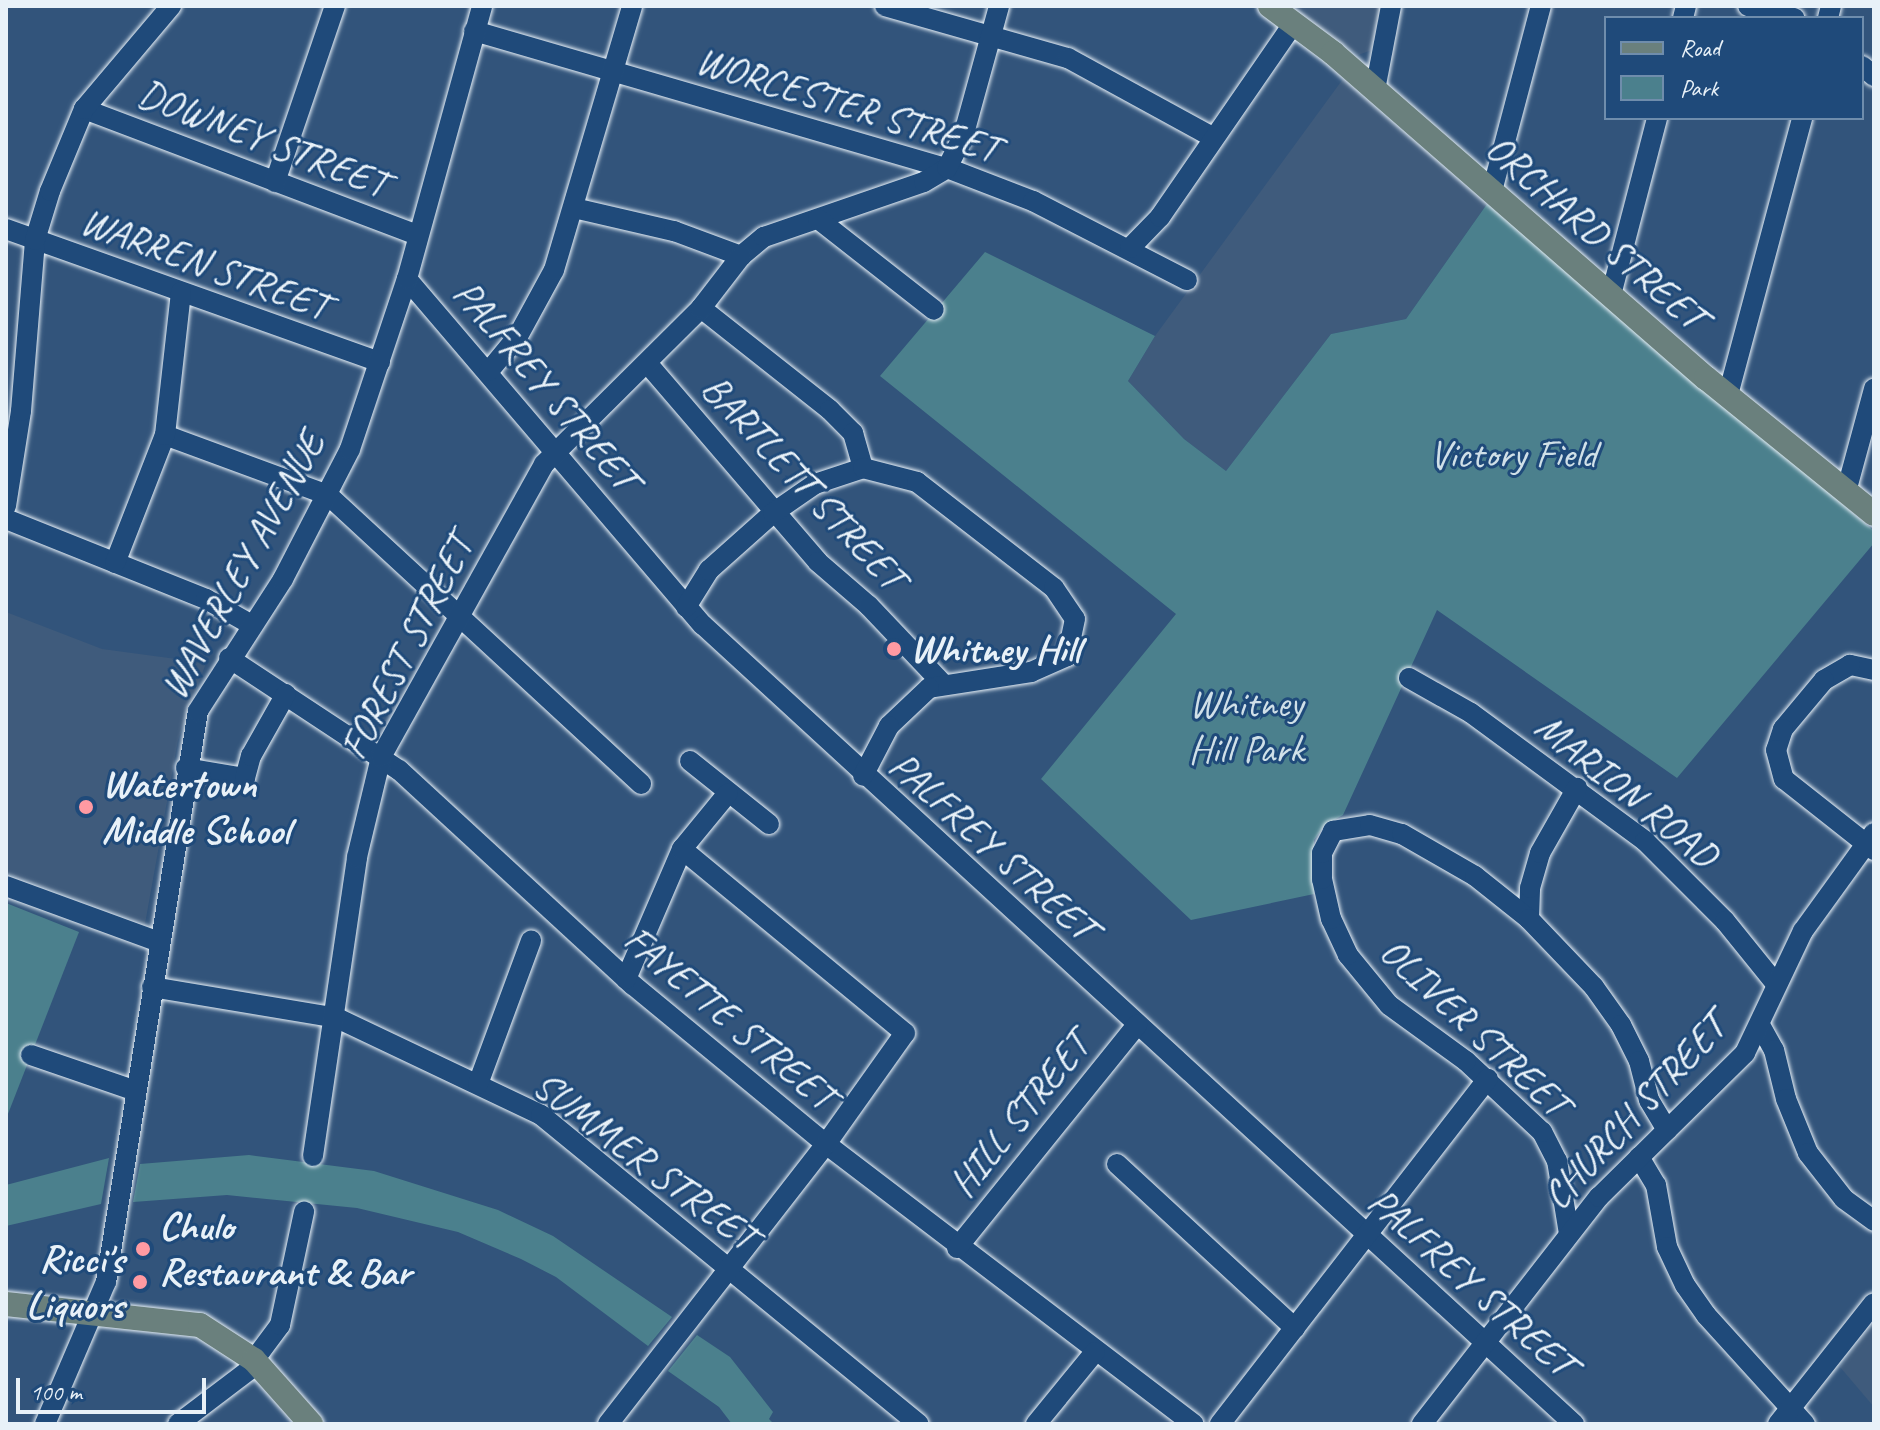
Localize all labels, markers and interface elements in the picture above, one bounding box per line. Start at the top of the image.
legend [1604,16,1864,120]
text: Road [1680,33,1720,63]
street label: WORCESTER STREET [691,35,1005,173]
street label: DOWNEY STREET [132,69,394,207]
text: Park [1680,73,1718,103]
street label: ORCHARD STREET [1476,124,1716,340]
street label: WARREN STREET [75,196,335,330]
street label: PALFREY STREET [444,270,648,500]
street label: BARTLETT STREET [692,364,916,600]
street label: WAVERLEY AVENUE [149,424,335,706]
park label: Victory Field [1429,430,1597,478]
street label: FOREST STREET [329,527,483,767]
place label: Whitney Hill [910,625,1080,673]
marker: Whitney Hill [885,640,903,658]
park label: Whitney Hill Park [1187,679,1305,773]
street label: MARION ROAD [1526,702,1728,878]
street label: PALFREY STREET [880,741,1106,951]
place label: Watertown Middle School [102,760,290,854]
marker: Watertown Middle School [77,798,95,816]
street label: FAYETTE STREET [615,915,845,1119]
street label: OLIVER STREET [1370,927,1580,1127]
street label: CHURCH STREET [1532,1004,1736,1218]
street label: HILL STREET [938,1022,1100,1206]
street label: SUMMER STREET [524,1061,766,1259]
street label: PALFREY STREET [1359,1177,1585,1387]
place label: Chulo Restaurant & Bar [159,1202,411,1296]
place label: Ricci's Liquors [26,1235,124,1329]
marker: Chulo Restaurant & Bar [134,1240,152,1258]
marker: Ricci's Liquors [131,1273,149,1291]
scale bar [20,1362,210,1412]
text: 100 m [30,1377,82,1407]

